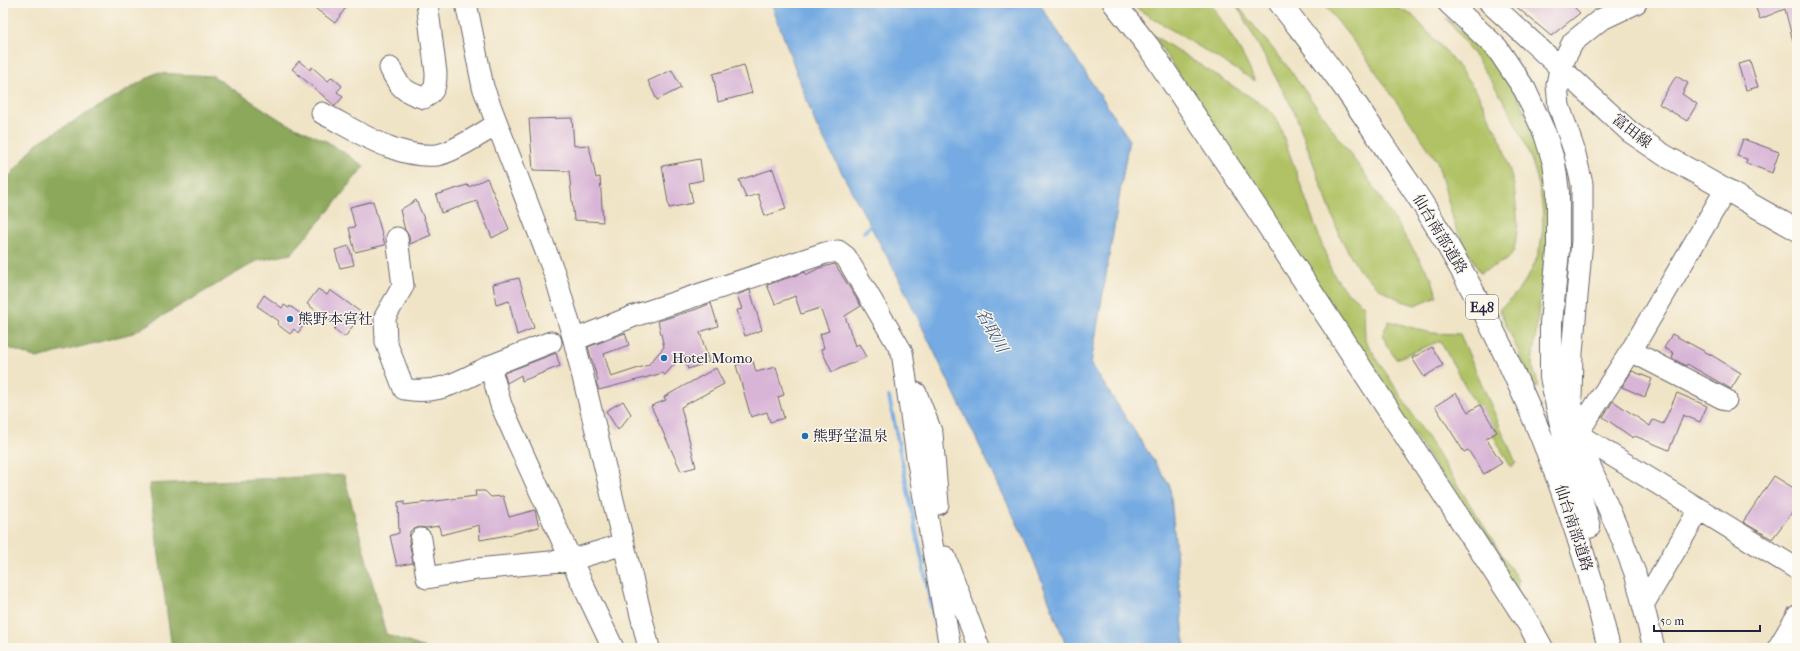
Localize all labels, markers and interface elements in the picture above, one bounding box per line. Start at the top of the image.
street label: 富田線 [1609,110,1655,152]
street label: 仙台南部道路 [1409,191,1471,277]
road number: E48 [1466,295,1498,319]
water label: 名取川 [972,304,1013,357]
place label: 熊野本宮社 [298,310,373,328]
marker: 熊野本宮社 [285,314,295,324]
place label: Hotel Momo [672,349,753,367]
marker: Hotel Momo [659,353,669,363]
place label: 熊野堂温泉 [813,427,888,445]
marker: 熊野堂温泉 [800,431,810,441]
street label: 仙台南部道路 [1552,482,1596,574]
scale bar [1654,607,1760,633]
text: 50 m [1660,614,1684,628]

